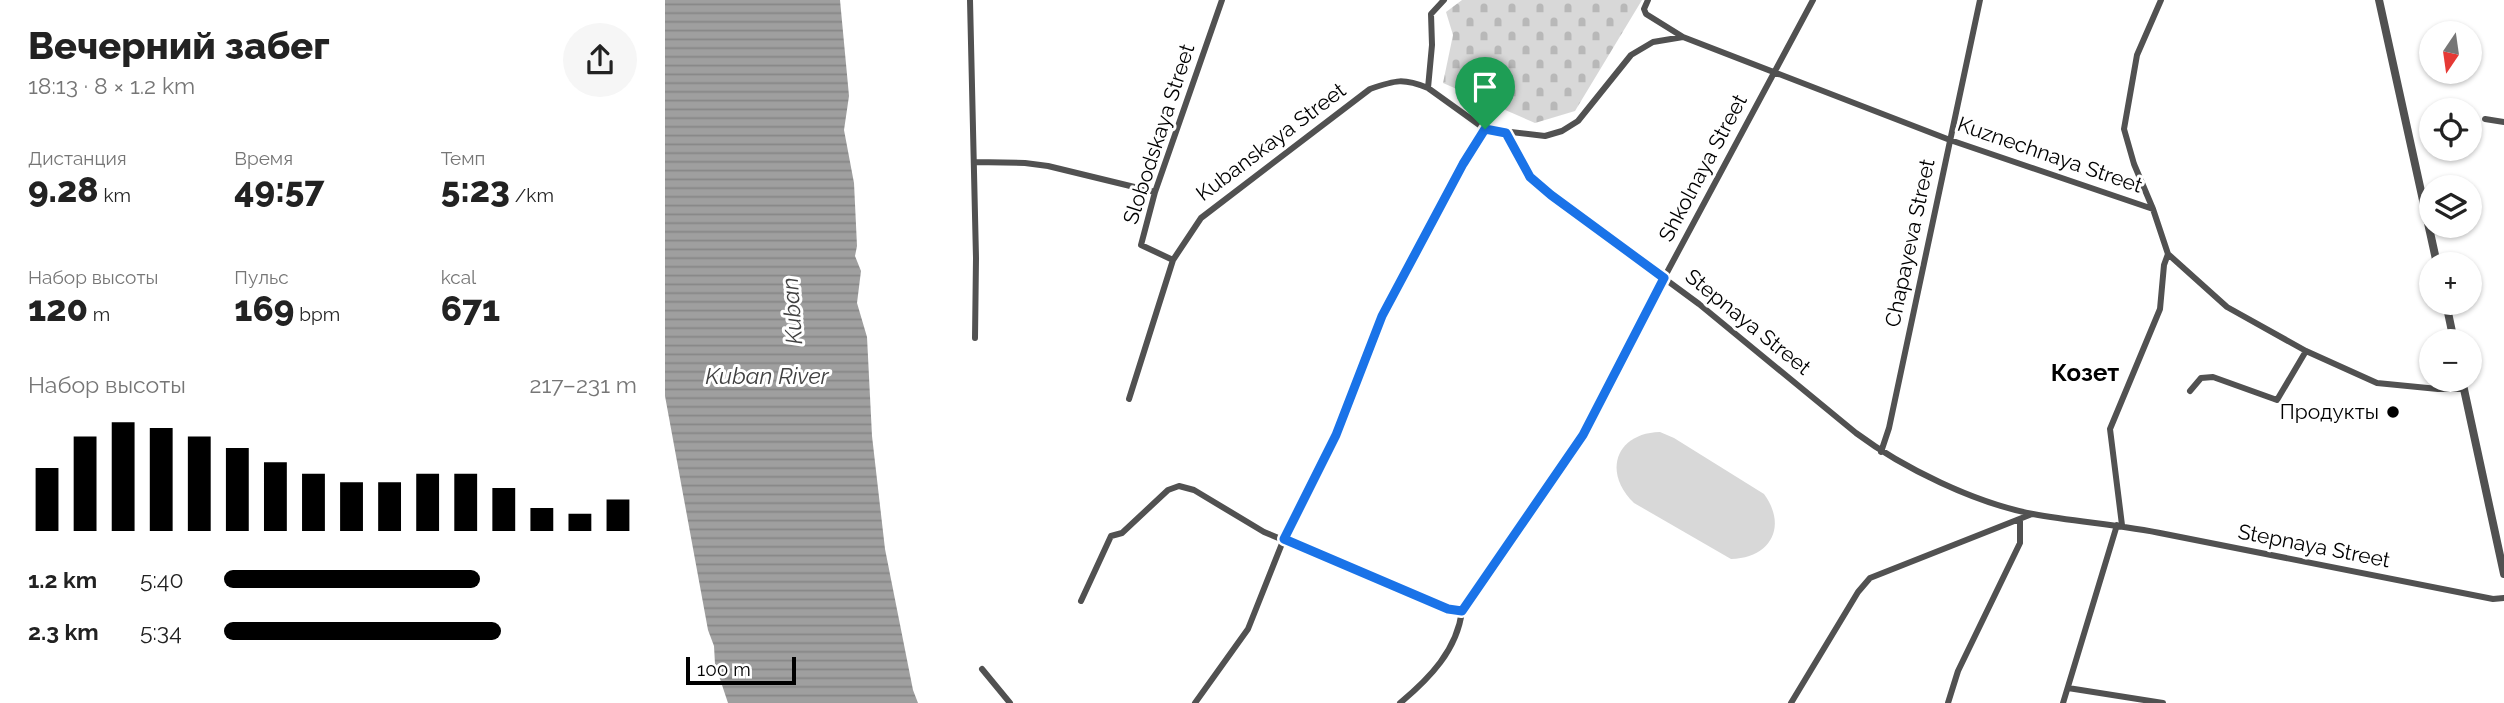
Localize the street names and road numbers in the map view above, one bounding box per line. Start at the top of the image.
street label: Slobodskaya Street [1118,41,1199,227]
street label: Kubanskaya Street [1191,77,1350,206]
street label: Shkolnaya Street [1653,90,1752,246]
street label: Kuznechnaya Street [1954,111,2146,198]
street label: Chapayeva Street [1879,157,1940,329]
street label: Stepnaya Street [1681,263,1816,380]
street label: Stepnaya Street [2236,519,2392,572]

